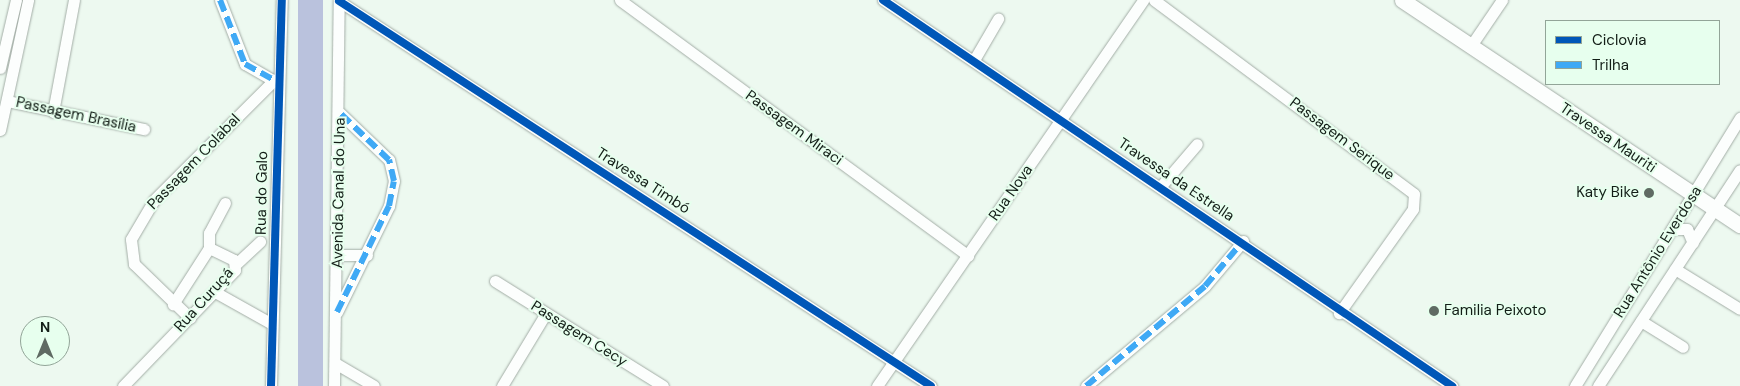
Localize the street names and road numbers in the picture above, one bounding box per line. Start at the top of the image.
street label: Passagem Miraci [742,87,846,169]
street label: Passagem Brasília [14,93,138,137]
street label: Passagem Serique [1286,94,1398,184]
street label: Travessa Mauriti [1556,99,1660,177]
street label: Passagem Colabal [144,111,244,213]
street label: Avenida Canal do Una [329,117,349,269]
street label: Travessa da Estrella [1115,135,1237,225]
street label: Travessa Timbó [593,144,693,218]
street label: Rua do Galo [252,151,272,235]
street label: Rua Nova [985,162,1037,224]
street label: Rua Antônio Everdosa [1610,183,1706,321]
street label: Rua Curuçá [171,264,237,336]
street label: Passagem Cecy [528,297,630,371]

